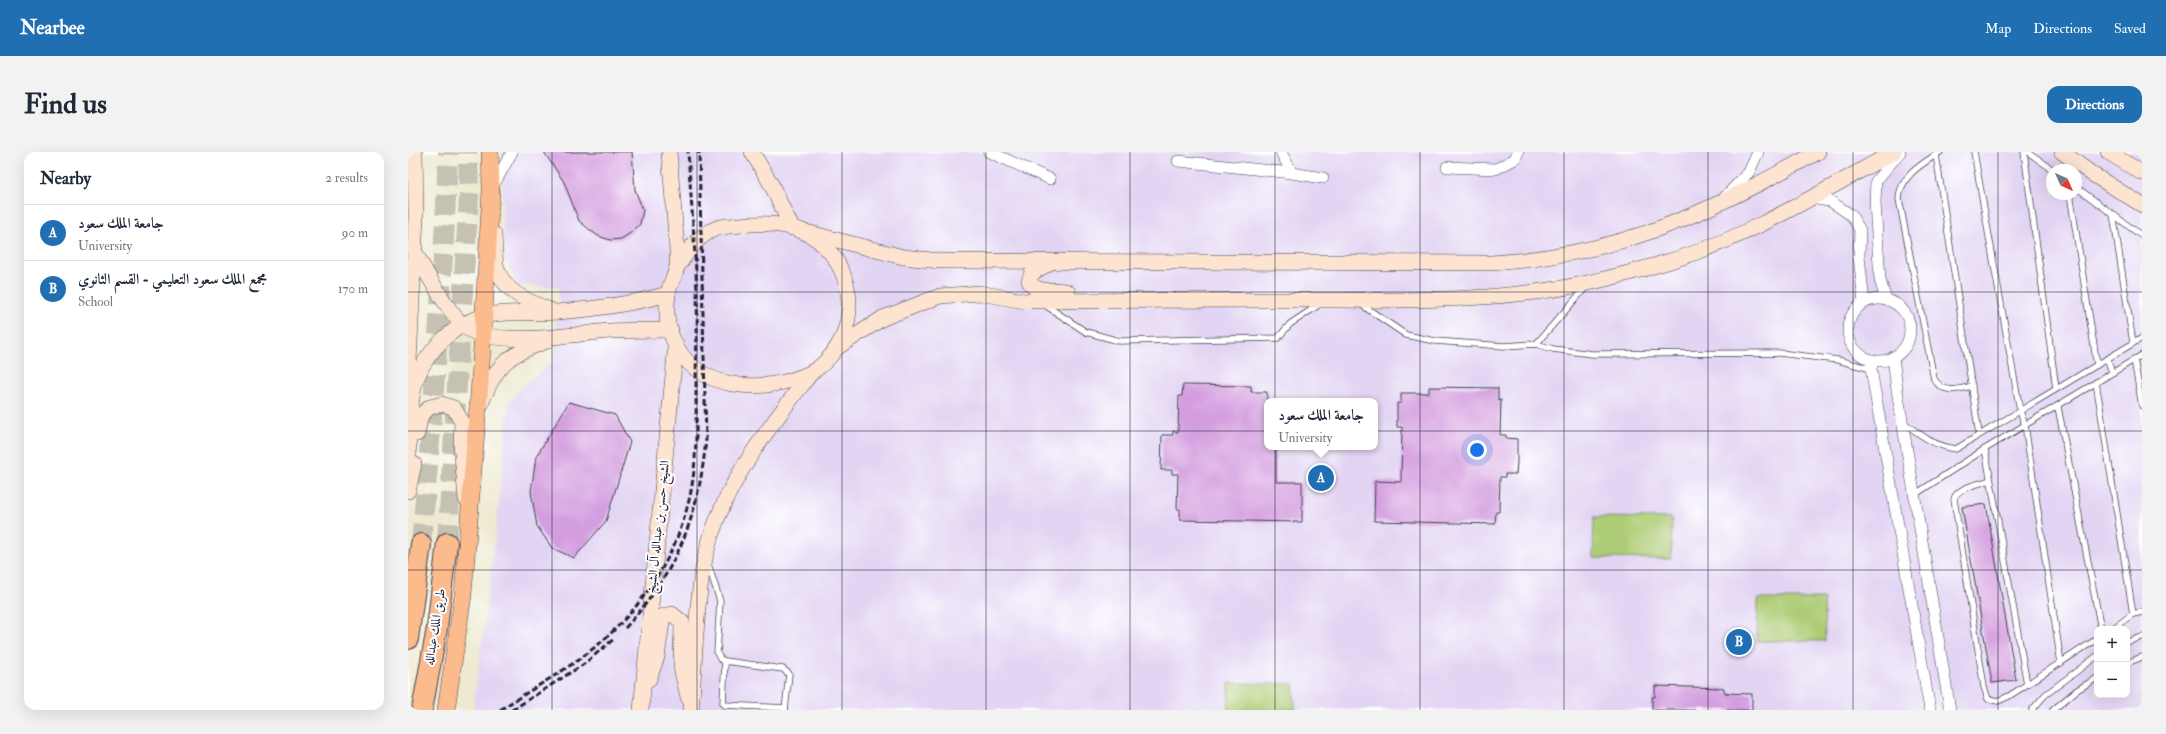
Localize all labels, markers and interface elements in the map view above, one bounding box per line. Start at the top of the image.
text: Nearbee [20,16,85,40]
text: Map [1985,20,2011,37]
text: Directions [2033,20,2092,37]
text: Saved [2114,20,2146,37]
button: Directions [2047,86,2142,123]
text: Find us [24,87,107,122]
north arrow [2046,164,2082,200]
text: Nearby [40,168,91,189]
text: 2 results [325,170,368,186]
text: جامعة الملك سعود [78,214,164,233]
text: A [49,225,57,241]
text: 90 m [342,225,368,241]
text: University [78,238,132,254]
text: مجمع الملك سعود التعليمي - القسم الثانوي [78,270,267,289]
text: B [49,281,57,297]
text: 170 m [338,281,368,297]
text: School [78,294,113,310]
popup [1264,398,1378,450]
text: جامعة الملك سعود [1278,406,1364,425]
text: University [1278,430,1332,446]
your location [1467,440,1487,460]
street label: الشيخ حسن بن عبدالله آل الشيخ [643,459,676,595]
pin: A [1308,463,1334,493]
street label: طريق الملك عبدالله [421,587,449,667]
map controls [2094,626,2130,698]
button: + [2094,626,2130,662]
pin: B [1726,627,1752,657]
button: − [2094,662,2130,698]

